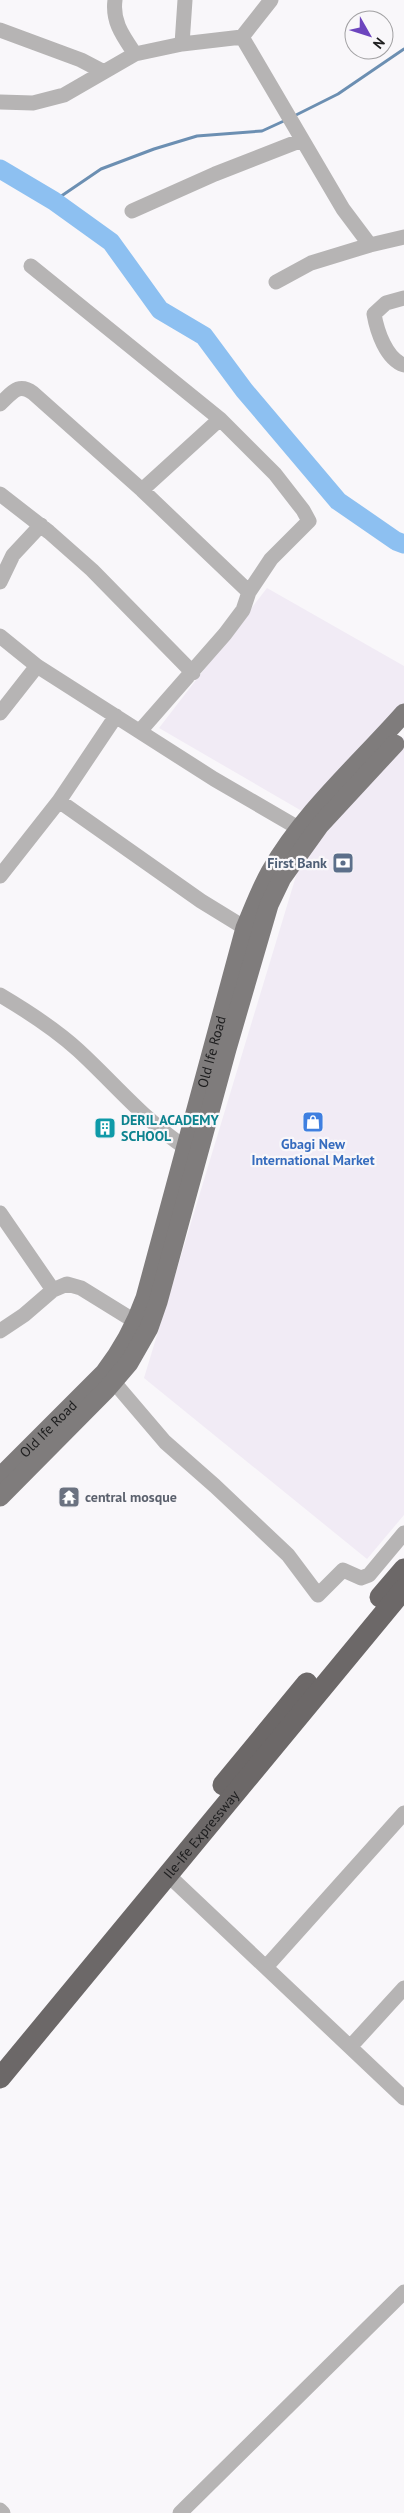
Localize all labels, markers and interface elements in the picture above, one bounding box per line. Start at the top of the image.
north arrow [344,10,394,60]
text: N [369,34,389,52]
bank icon: First Bank [331,851,355,875]
place label: First Bank [267,854,327,872]
street label: Old Ife Road [193,1014,230,1090]
shop icon: Gbagi New International Market [301,1110,325,1134]
place label: DERIL ACADEMY SCHOOL [121,1111,220,1145]
building icon: DERIL ACADEMY SCHOOL [93,1116,117,1140]
place label: Gbagi New International Market [251,1135,375,1169]
street label: Old Ife Road [16,1396,81,1461]
temple icon: central mosque [57,1485,81,1509]
place label: central mosque [85,1488,177,1506]
street label: Ile-Ife Expressway [159,1786,243,1882]

